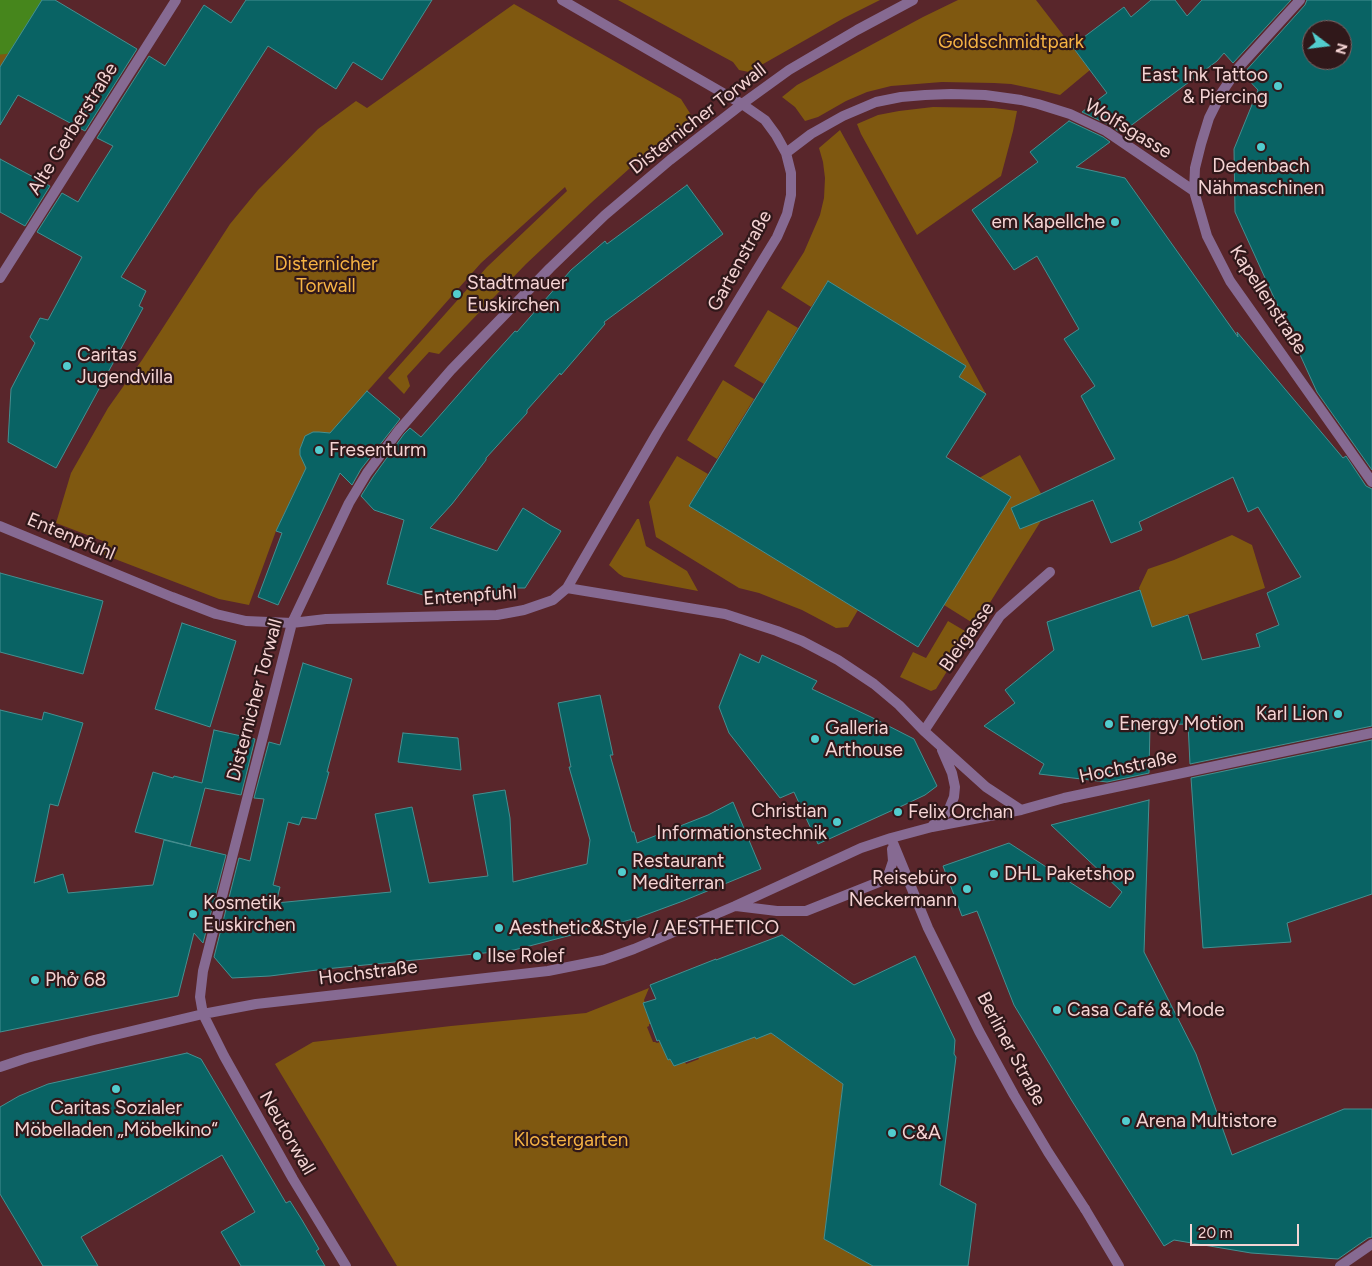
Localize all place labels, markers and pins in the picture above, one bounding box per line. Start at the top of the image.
place label: East Ink Tattoo & Piercing [1141,64,1268,108]
marker: East Ink Tattoo & Piercing [1272,80,1284,92]
marker: Dedenbach Nähmaschinen [1255,141,1267,153]
place label: Dedenbach Nähmaschinen [1198,155,1324,199]
place label: em Kapellche [991,211,1105,233]
marker: em Kapellche [1109,216,1121,228]
place label: Stadtmauer Euskirchen [467,272,567,316]
marker: Stadtmauer Euskirchen [451,288,463,300]
place label: Caritas Jugendvilla [77,344,173,388]
marker: Caritas Jugendvilla [61,360,73,372]
place label: Fresenturm [329,439,426,461]
marker: Fresenturm [313,444,325,456]
place label: Karl Lion [1256,703,1328,725]
marker: Karl Lion [1332,708,1344,720]
place label: Energy Motion [1119,713,1244,735]
place label: Galleria Arthouse [825,717,903,761]
marker: Energy Motion [1103,718,1115,730]
marker: Galleria Arthouse [809,733,821,745]
place label: Christian Informationstechnik [656,800,827,844]
place label: Felix Orchan [908,801,1013,823]
marker: Felix Orchan [892,806,904,818]
marker: Christian Informationstechnik [831,816,843,828]
place label: Restaurant Mediterran [632,850,725,894]
place label: DHL Paketshop [1004,863,1135,885]
marker: Restaurant Mediterran [616,866,628,878]
place label: Reisebüro Neckermann [849,867,957,911]
marker: DHL Paketshop [988,868,1000,880]
marker: Reisebüro Neckermann [961,883,973,895]
place label: Kosmetik Euskirchen [203,892,296,936]
marker: Kosmetik Euskirchen [187,908,199,920]
place label: Aesthetic&Style / AESTHETICO [509,917,779,939]
marker: Aesthetic&Style / AESTHETICO [493,922,505,934]
place label: Ilse Rolef [487,945,565,967]
marker: Ilse Rolef [471,950,483,962]
place label: Phở 68 [45,969,106,991]
marker: Phở 68 [29,974,41,986]
place label: Casa Café & Mode [1067,999,1225,1021]
marker: Casa Café & Mode [1051,1004,1063,1016]
marker: Caritas Sozialer Möbelladen „Möbelkino“ [110,1083,122,1095]
place label: Caritas Sozialer Möbelladen „Möbelkino“ [14,1097,218,1141]
place label: Arena Multistore [1136,1110,1277,1132]
marker: Arena Multistore [1120,1115,1132,1127]
place label: C&A [902,1122,941,1144]
marker: C&A [886,1127,898,1139]

